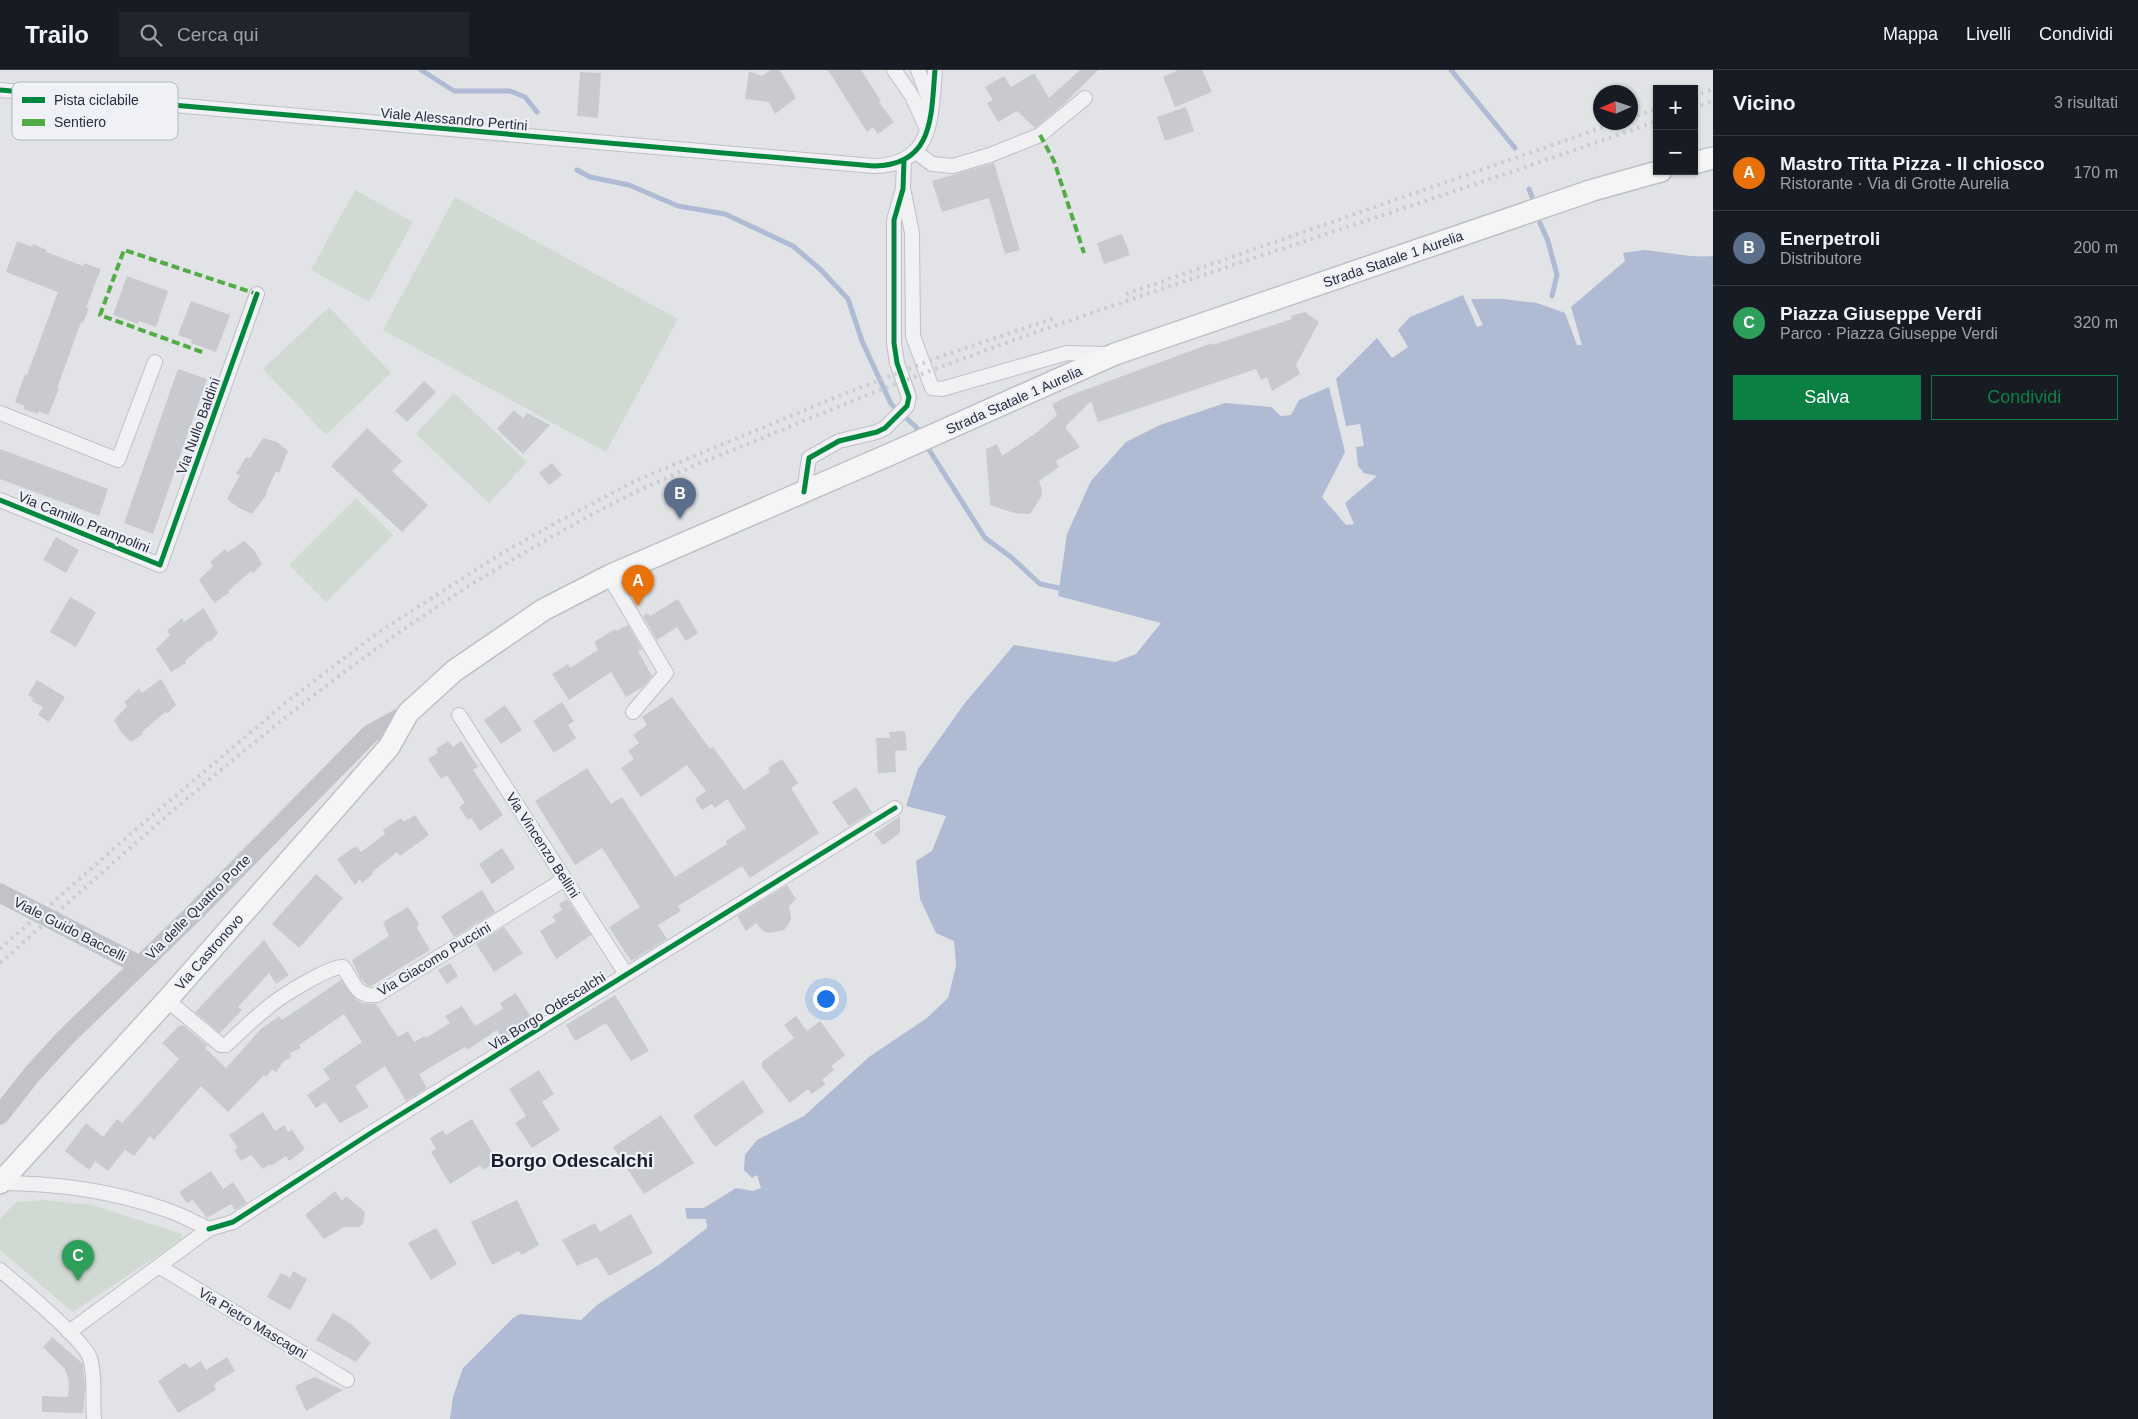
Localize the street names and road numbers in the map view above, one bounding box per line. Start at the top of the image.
street label: Viale Alessandro Pertini [380,105,528,133]
street label: Strada Statale 1 Aurelia [1321,227,1465,291]
street label: Strada Statale 1 Aurelia [944,363,1085,437]
street label: Via Nullo Baldini [173,375,223,477]
street label: Via Camillo Prampolini [16,488,152,556]
street label: Via Vincenzo Bellini [503,789,583,901]
street label: Via delle Quattro Porte [142,851,254,963]
street label: Viale Guido Baccelli [11,894,129,964]
street label: Via Castronovo [172,911,246,993]
street label: Via Giacomo Puccini [375,919,493,999]
street label: Via Borgo Odescalchi [486,969,608,1053]
street label: Via Pietro Mascagni [196,1284,310,1362]

